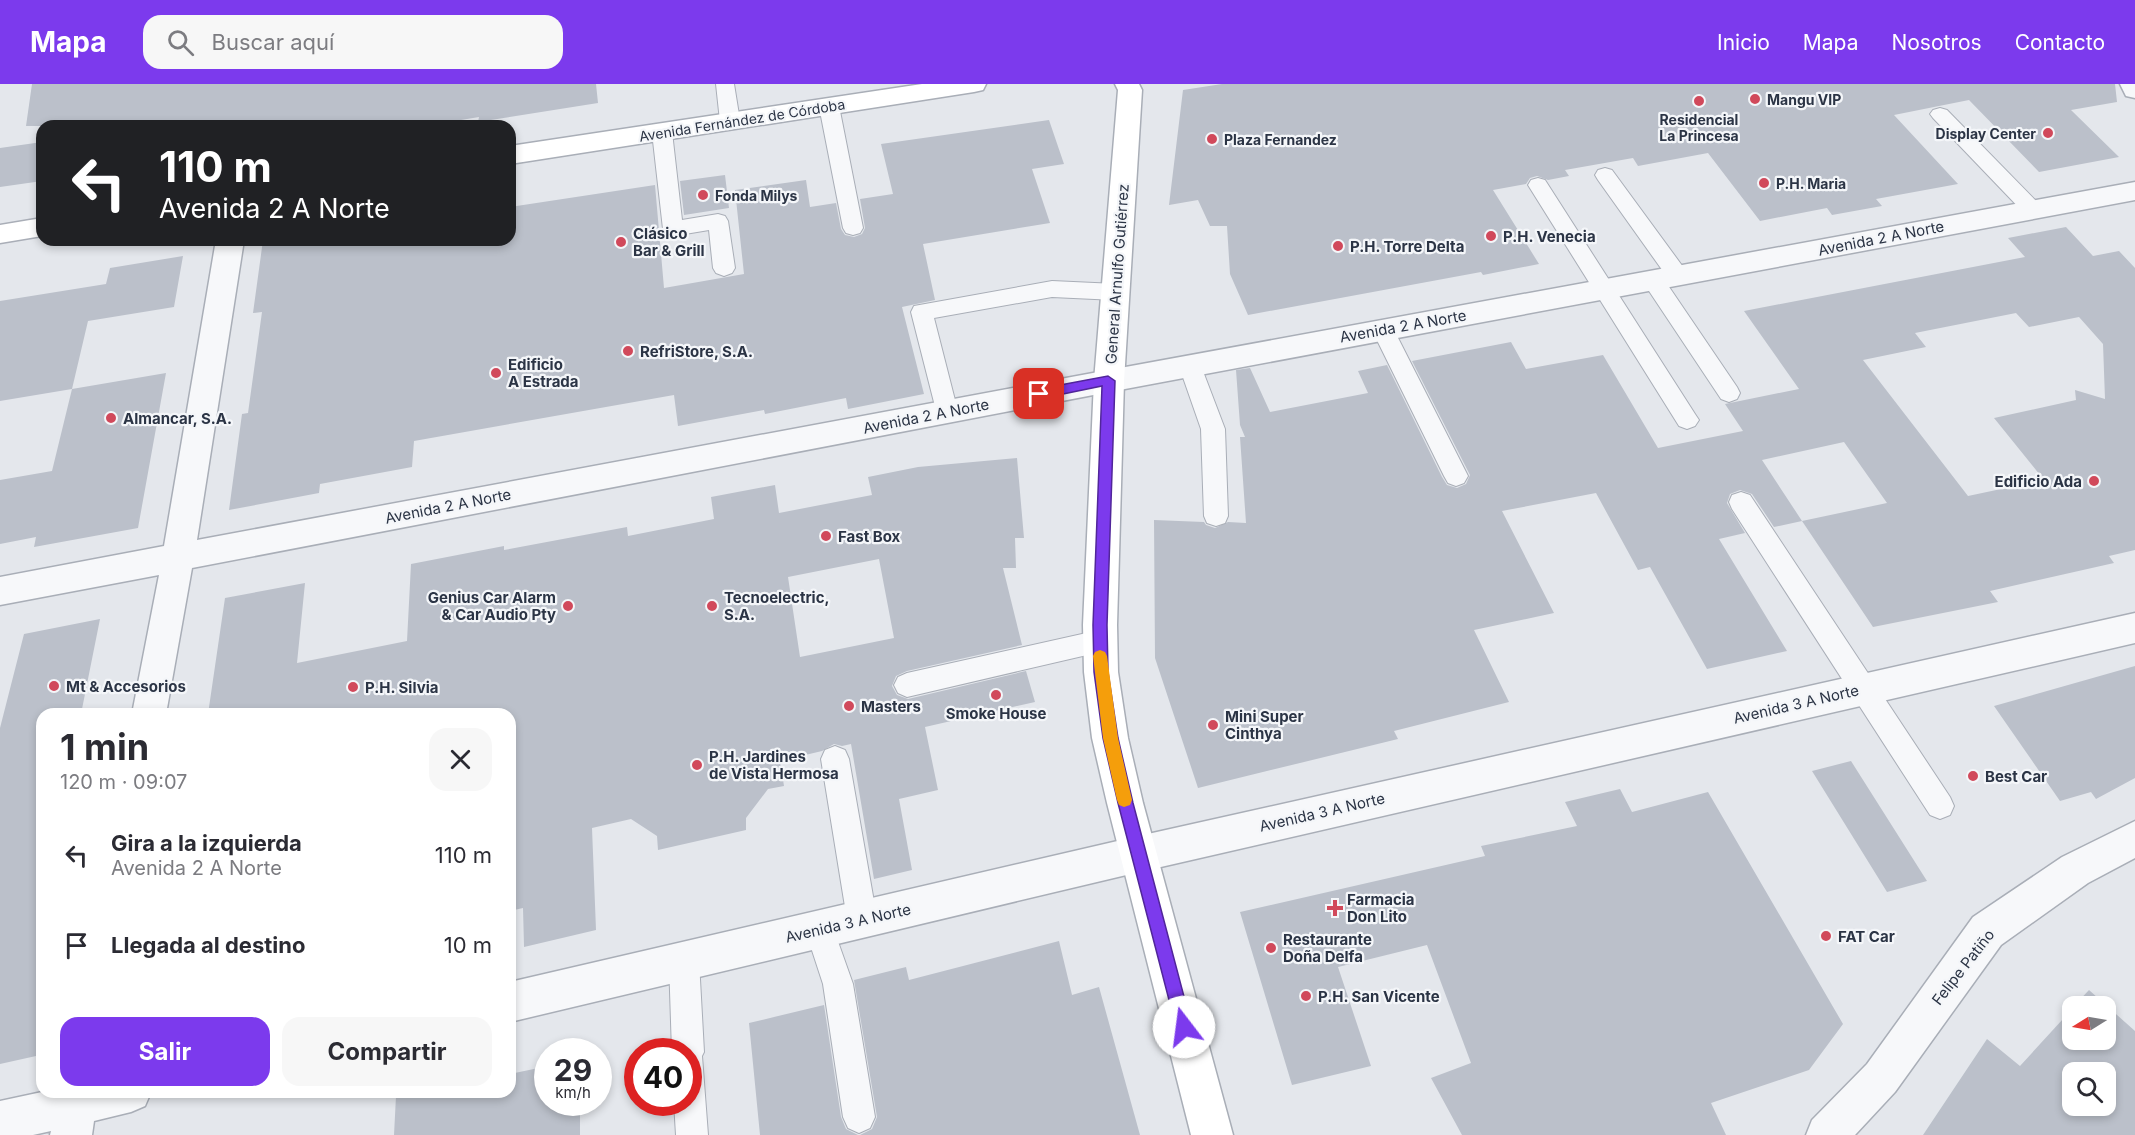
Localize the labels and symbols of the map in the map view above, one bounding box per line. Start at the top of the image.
place label: Mangu VIP [1767,91,1841,108]
marker: Mangu VIP [1748,92,1762,106]
marker: Residencial La Princesa [1692,94,1706,108]
street label: Avenida Fernández de Córdoba [638,95,846,145]
place label: Residencial La Princesa [1659,111,1739,144]
place label: Display Center [1936,125,2036,142]
marker: Display Center [2041,126,2055,140]
place label: Plaza Fernandez [1224,131,1337,148]
marker: Plaza Fernandez [1205,132,1219,146]
place label: P.H. Maria [1776,175,1846,192]
marker: P.H. Maria [1757,176,1771,190]
street label: General Arnulfo Gutiérrez [1101,183,1133,365]
place label: Fonda Milys [715,187,798,204]
marker: Fonda Milys [696,188,710,202]
street label: Avenida 2 A Norte [1816,216,1946,260]
place label: Clásico Bar & Grill [633,224,705,260]
place label: P.H. Venecia [1503,227,1596,246]
marker: P.H. Venecia [1484,229,1498,243]
marker: Clásico Bar & Grill [614,235,628,249]
place label: P.H. Torre Delta [1350,237,1464,256]
marker: P.H. Torre Delta [1331,239,1345,253]
street label: Avenida 2 A Norte [1338,306,1468,346]
place label: RefriStore, S.A. [640,342,753,361]
marker: RefriStore, S.A. [621,344,635,358]
place label: Edificio A Estrada [508,355,579,391]
marker: Edificio A Estrada [489,366,503,380]
pin [1013,368,1064,419]
street label: Avenida 2 A Norte [861,394,991,438]
place label: Almancar, S.A. [123,409,232,428]
marker: Almancar, S.A. [104,411,118,425]
place label: Edificio Ada [1995,472,2082,491]
marker: Edificio Ada [2087,474,2101,488]
street label: Avenida 2 A Norte [383,484,513,528]
place label: Fast Box [838,527,901,546]
marker: Fast Box [819,529,833,543]
place label: Genius Car Alarm & Car Audio Pty [428,588,556,624]
place label: Tecnoelectric, S.A. [724,588,830,624]
marker: Genius Car Alarm & Car Audio Pty [561,599,575,613]
marker: Tecnoelectric, S.A. [705,599,719,613]
place label: Mt & Accesorios [66,677,186,696]
place label: P.H. Silvia [365,678,438,697]
marker: Mt & Accesorios [47,679,61,693]
marker: P.H. Silvia [346,680,360,694]
street label: Avenida 3 A Norte [1731,680,1861,728]
marker: Smoke House [989,688,1003,702]
place label: Masters [861,697,921,716]
marker: Masters [842,699,856,713]
place label: Smoke House [946,704,1046,723]
place label: Mini Super Cinthya [1225,707,1304,743]
marker: Mini Super Cinthya [1206,718,1220,732]
place label: P.H. Jardines de Vista Hermosa [709,747,839,783]
marker: P.H. Jardines de Vista Hermosa [690,758,704,772]
place label: Best Car [1985,767,2047,786]
marker: Best Car [1966,769,1980,783]
street label: Avenida 3 A Norte [1257,788,1387,836]
place label: Farmacia Don Lito [1347,890,1414,926]
street label: Avenida 3 A Norte [783,899,913,947]
marker: Farmacia Don Lito [1328,901,1342,915]
street label: Felipe Patiño [1928,925,1998,1009]
place label: FAT Car [1838,927,1895,946]
marker: FAT Car [1819,929,1833,943]
place label: Restaurante Doña Delfa [1283,930,1372,966]
marker: Restaurante Doña Delfa [1264,941,1278,955]
place label: P.H. San Vicente [1318,987,1440,1006]
marker: P.H. San Vicente [1299,989,1313,1003]
position arrow [1152,995,1216,1059]
north arrow [2062,996,2116,1050]
speed limit sign: 40 [624,1038,702,1116]

